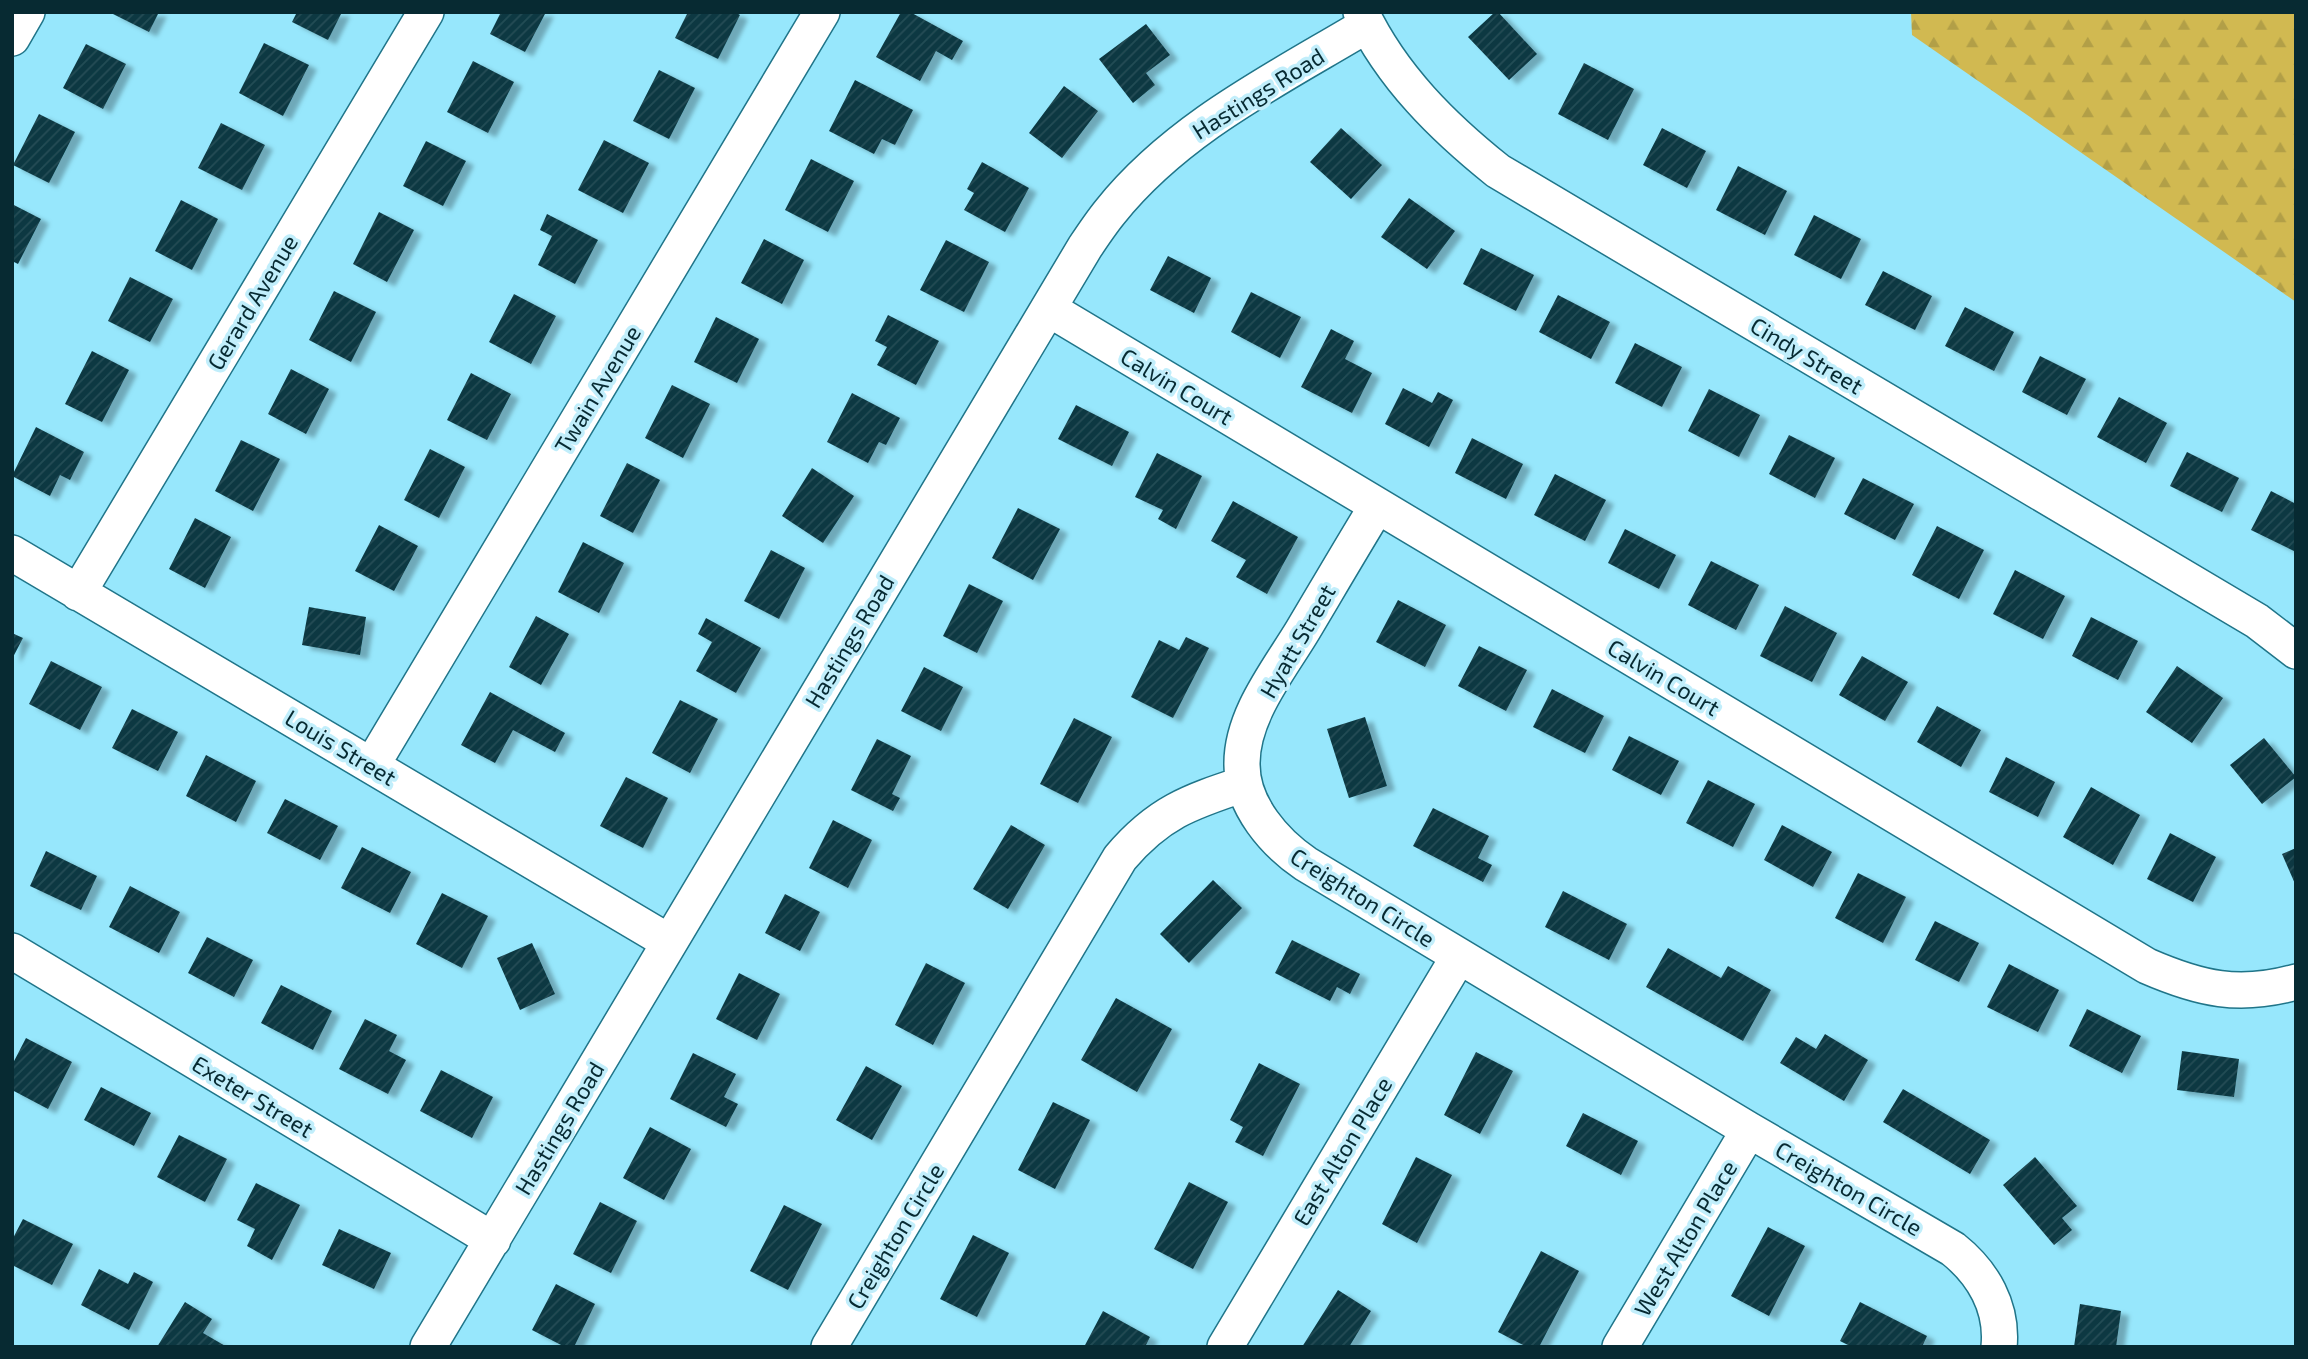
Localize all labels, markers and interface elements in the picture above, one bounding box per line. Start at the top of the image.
street label: Hastings Road [1187,41,1329,145]
street label: Gerard Avenue [201,229,303,375]
street label: Cindy Street [1746,311,1868,400]
street label: Twain Avenue [548,320,646,458]
street label: Calvin Court [1116,342,1238,430]
street label: Hastings Road [798,569,900,713]
street label: Hyatt Street [1253,579,1341,703]
street label: Calvin Court [1603,633,1725,721]
street label: Louis Street [280,703,402,791]
street label: Creighton Circle [1286,841,1440,953]
street label: Exeter Street [187,1049,319,1143]
street label: Hastings Road [508,1056,610,1200]
street label: East Alton Place [1287,1072,1397,1230]
street label: Creighton Circle [1771,1135,1927,1241]
street label: West Alton Place [1628,1155,1742,1321]
street label: Creighton Circle [841,1158,949,1314]

